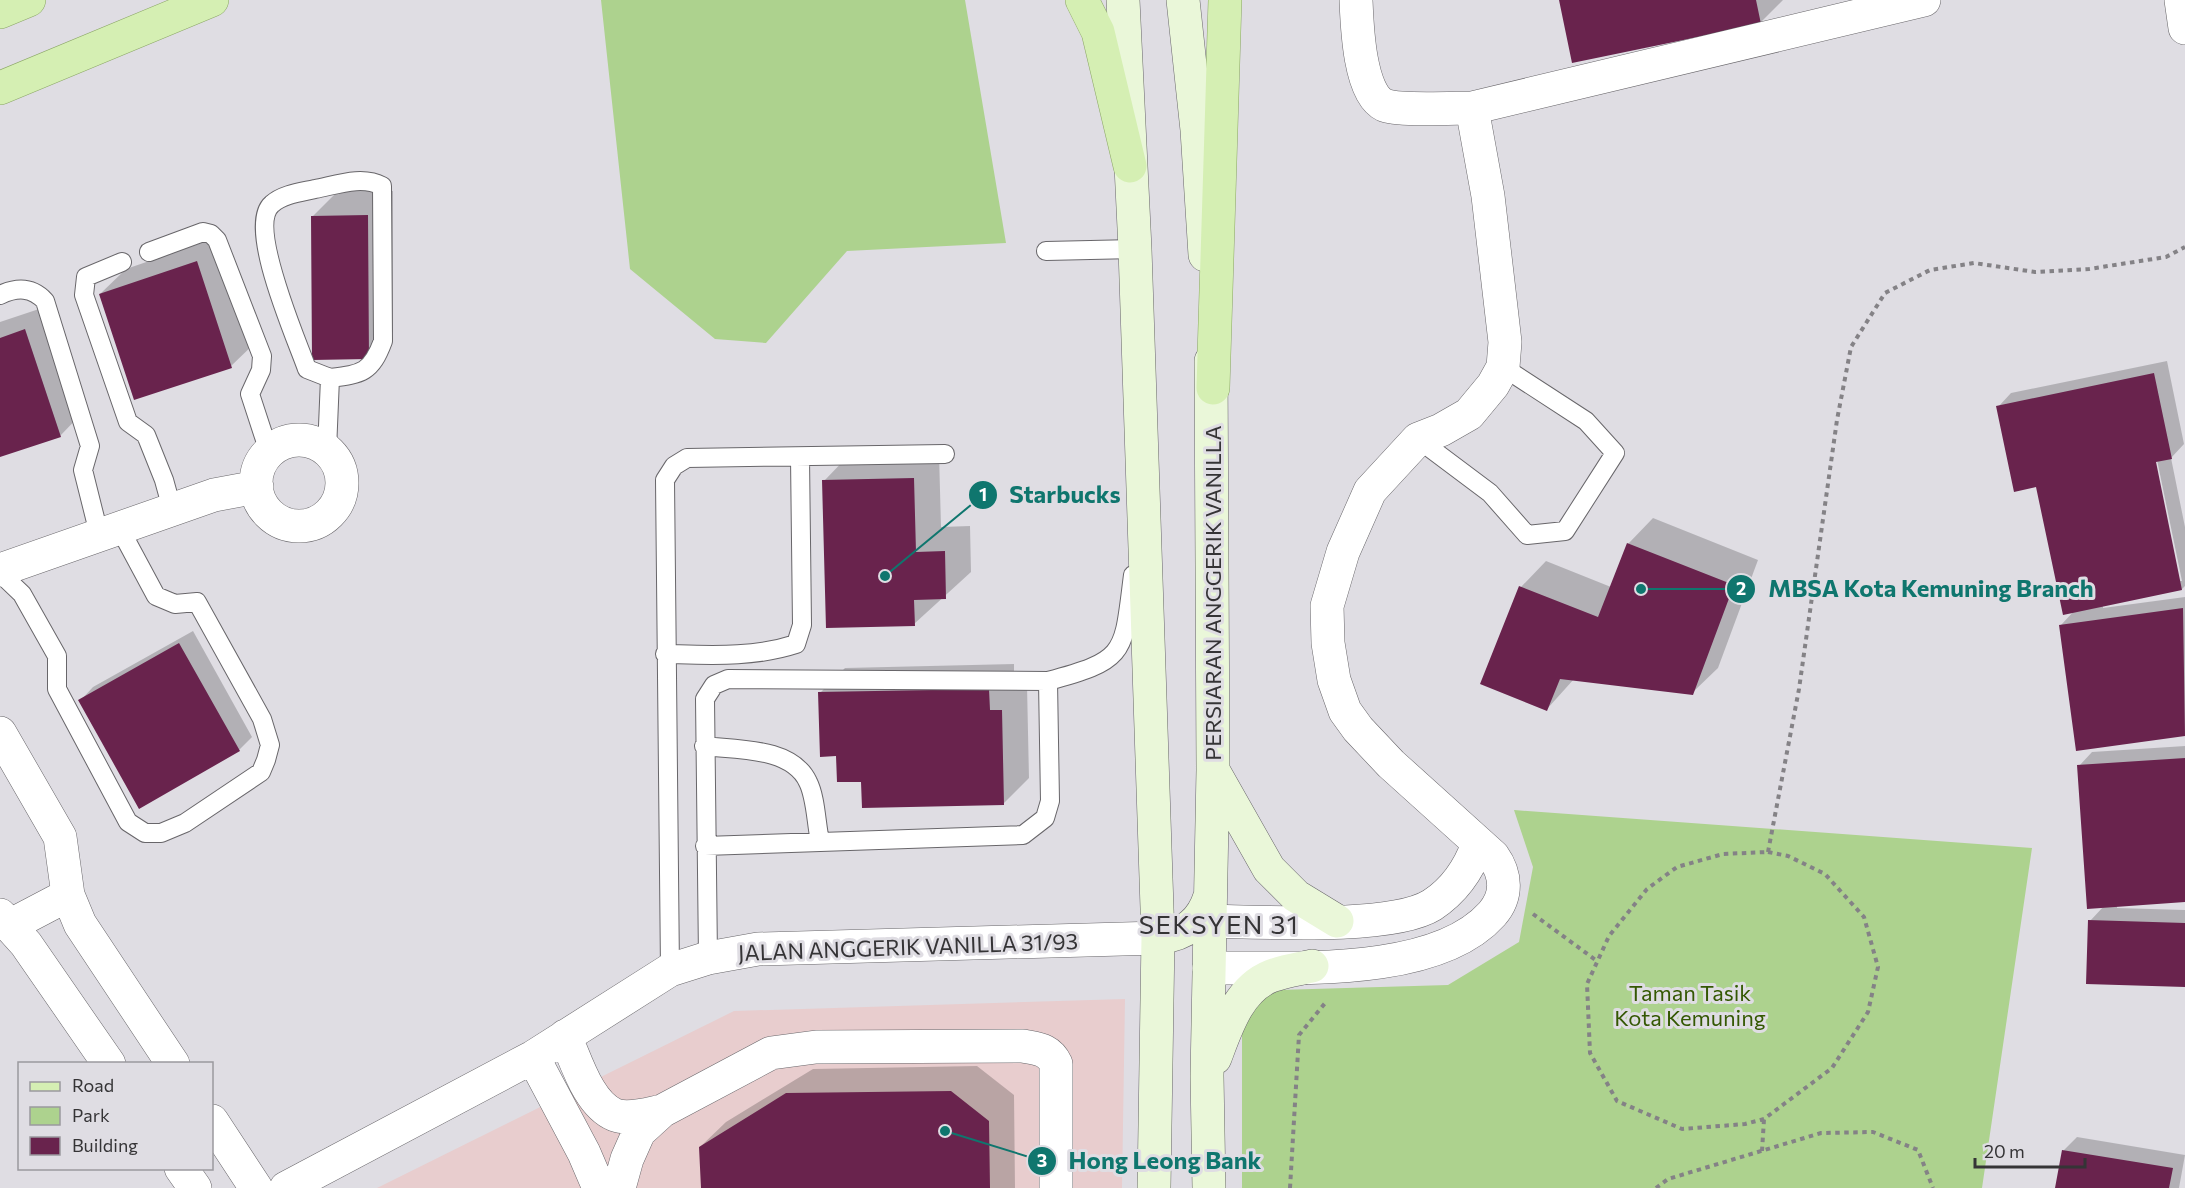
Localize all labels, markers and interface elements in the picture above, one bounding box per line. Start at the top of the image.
street label: PERSIARAN ANGGERIK VANILLA [1199,425,1226,761]
callout: Starbucks [968,474,1133,516]
text: Starbucks [1009,479,1121,508]
text: 1 [979,483,987,505]
callout: MBSA Kota Kemuning Branch [1726,568,2106,610]
text: MBSA Kota Kemuning Branch [1768,573,2094,602]
text: 2 [1736,577,1746,599]
district label: SEKSYEN 31 [1139,908,1299,939]
street label: JALAN ANGGERIK VANILLA 31/93 [738,927,1078,966]
park label: Taman Tasik Kota Kemuning [1614,979,1766,1031]
legend [18,1062,213,1170]
text: Road [72,1074,114,1096]
text: Park [72,1104,110,1126]
scale bar [1975,1131,2084,1169]
text: Building [72,1134,138,1156]
callout: Hong Leong Bank [1027,1140,1274,1182]
text: 20 m [1984,1140,2025,1162]
text: Hong Leong Bank [1069,1145,1262,1174]
text: 3 [1037,1149,1047,1171]

